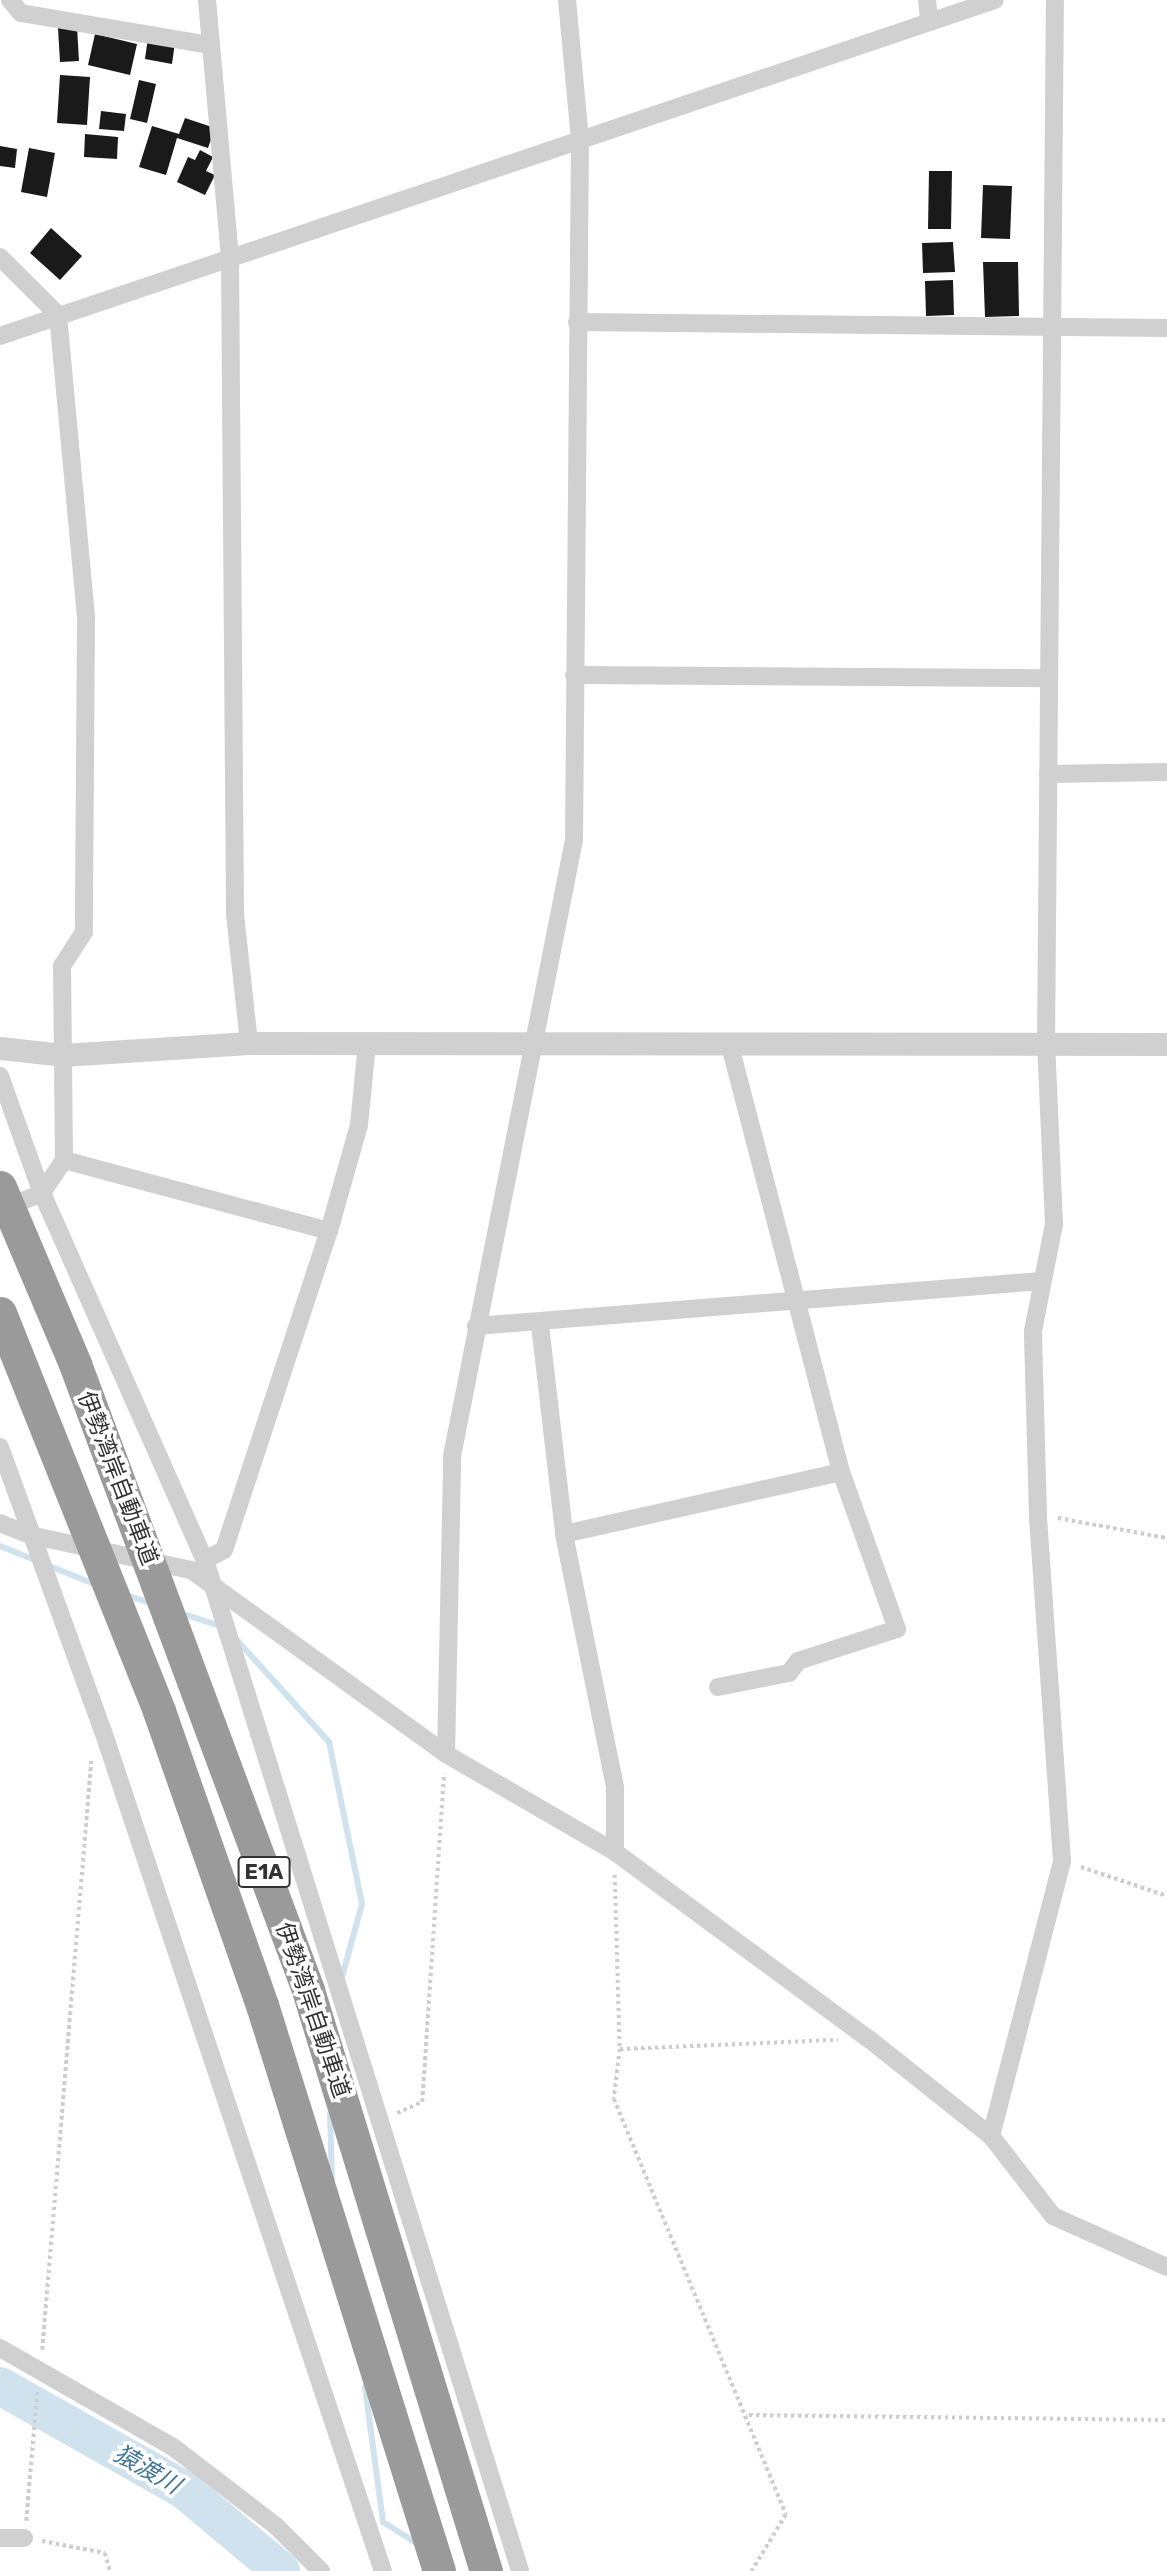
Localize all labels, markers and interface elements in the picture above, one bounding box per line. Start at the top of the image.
street label: 伊勢湾岸自動車道 [72,1387,164,1569]
road number: E1A [236,1854,292,1890]
street label: 伊勢湾岸自動車道 [270,1919,356,2101]
water label: 猿渡川 [109,2440,185,2500]

